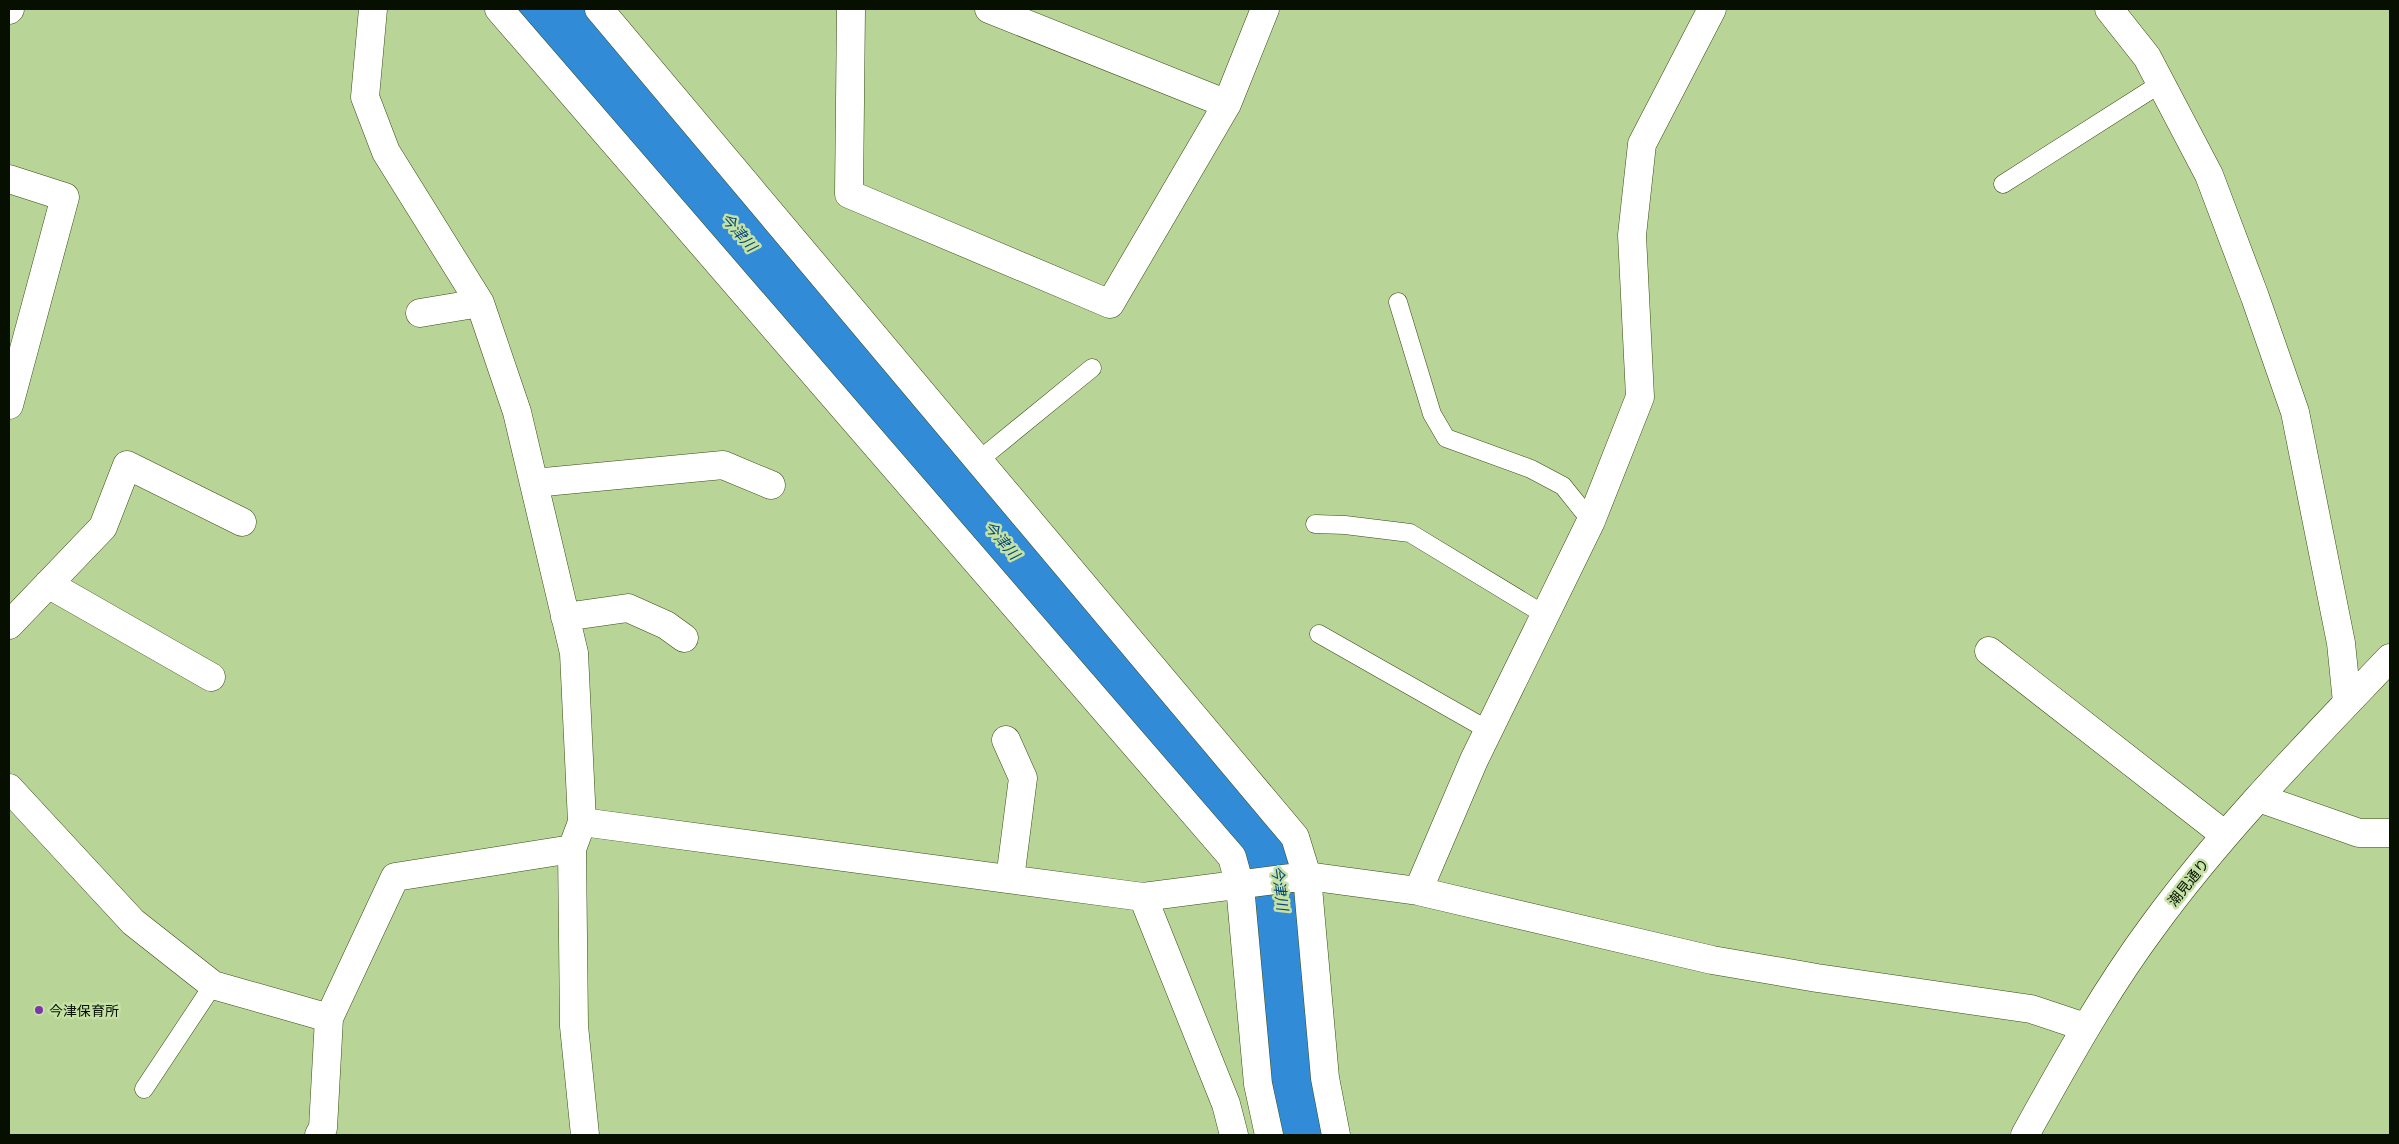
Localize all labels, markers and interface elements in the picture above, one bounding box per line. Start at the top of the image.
water label: 今津川 [717,209,762,257]
water label: 今津川 [980,517,1025,565]
street label: 潮見通り [2164,855,2212,909]
water label: 今津川 [1267,864,1293,914]
place label: 今津保育所 [49,1002,119,1019]
marker: 今津保育所 [33,1004,45,1016]

